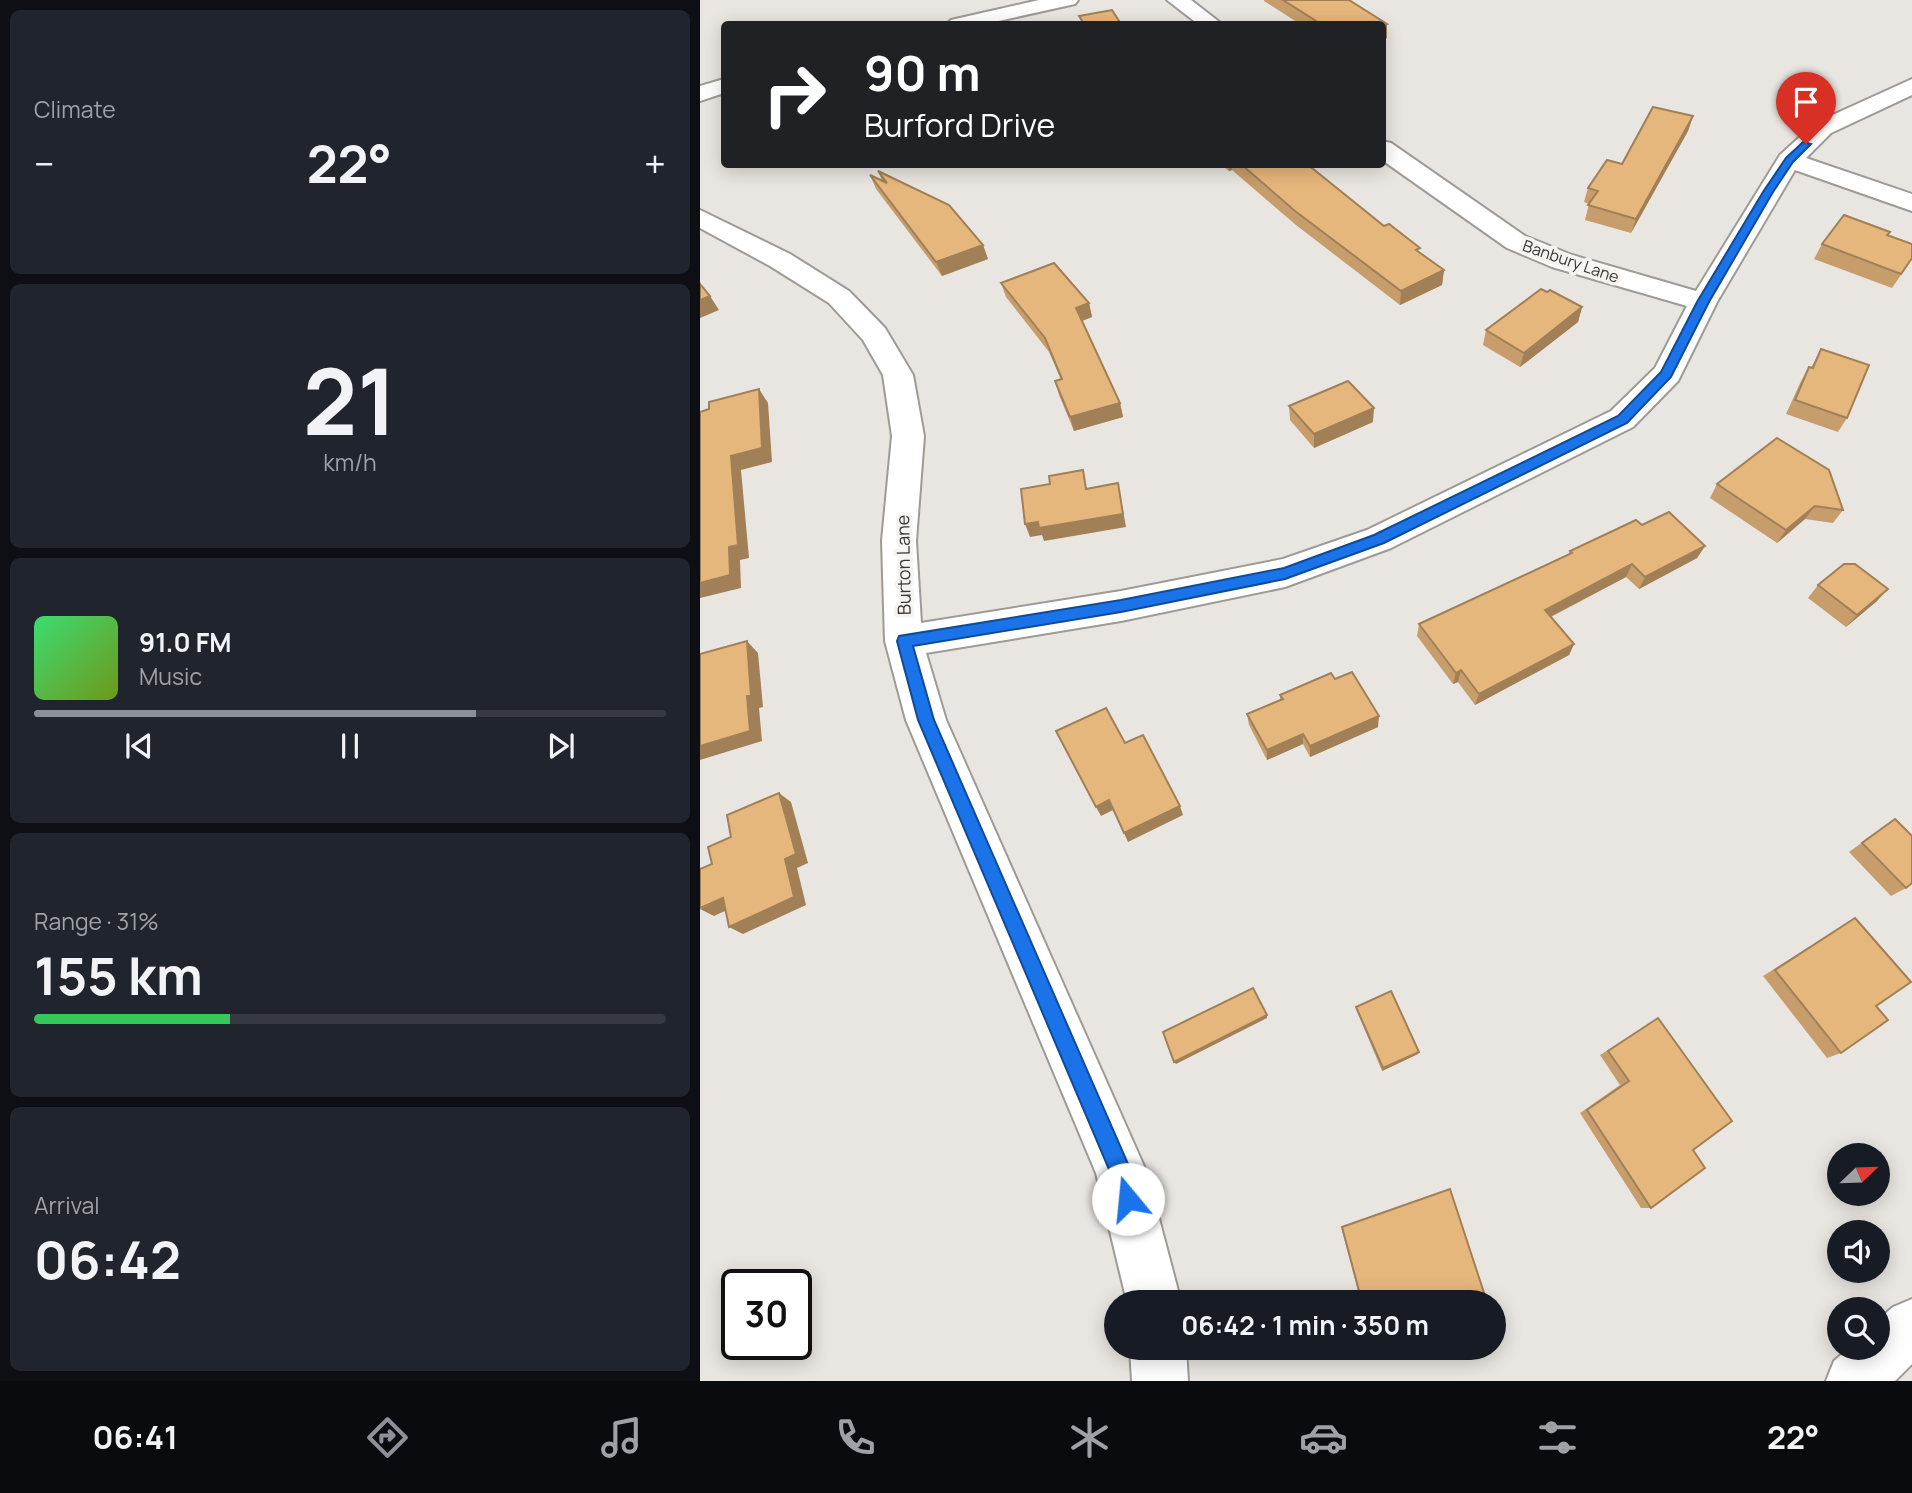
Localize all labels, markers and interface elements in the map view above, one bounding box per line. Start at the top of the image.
text: 90 m [864,39,981,106]
icon: right [749,49,840,140]
pin [1776,72,1836,144]
icon: arrive [1787,83,1825,121]
text: Climate [34,93,116,125]
text: Burford Drive [864,103,1055,147]
text: 22° [307,128,392,199]
text: − [34,137,55,189]
text: + [644,137,666,189]
street label: Banbury Lane [1520,234,1622,288]
text: 21 [303,338,397,462]
text: km/h [323,446,377,478]
street label: Burton Lane [890,515,916,615]
text: 91.0 FM [139,624,232,660]
text: Music [139,660,202,692]
icon: previous [120,727,158,765]
icon: pause [331,727,369,765]
icon: next [542,727,580,765]
text: Range · 31% [34,905,159,937]
text: 155 km [34,940,203,1011]
north arrow [1827,1143,1890,1206]
map controls [1827,1143,1890,1360]
position arrow [1091,1162,1165,1236]
text: Arrival [34,1189,100,1221]
button: sound [1827,1220,1890,1283]
text: 06:42 [34,1224,181,1295]
speed limit sign: 30 [721,1269,812,1360]
button: search [1827,1297,1890,1360]
text: 06:42 · 1 min · 350 m [1181,1307,1429,1343]
icon: directions [363,1413,412,1462]
icon: music [597,1413,646,1462]
icon: phone [831,1413,880,1462]
icon: climate [1065,1413,1114,1462]
icon: car [1299,1413,1348,1462]
icon: filters [1533,1413,1582,1462]
text: 06:41 [93,1415,178,1459]
text: 22° [1767,1415,1819,1459]

